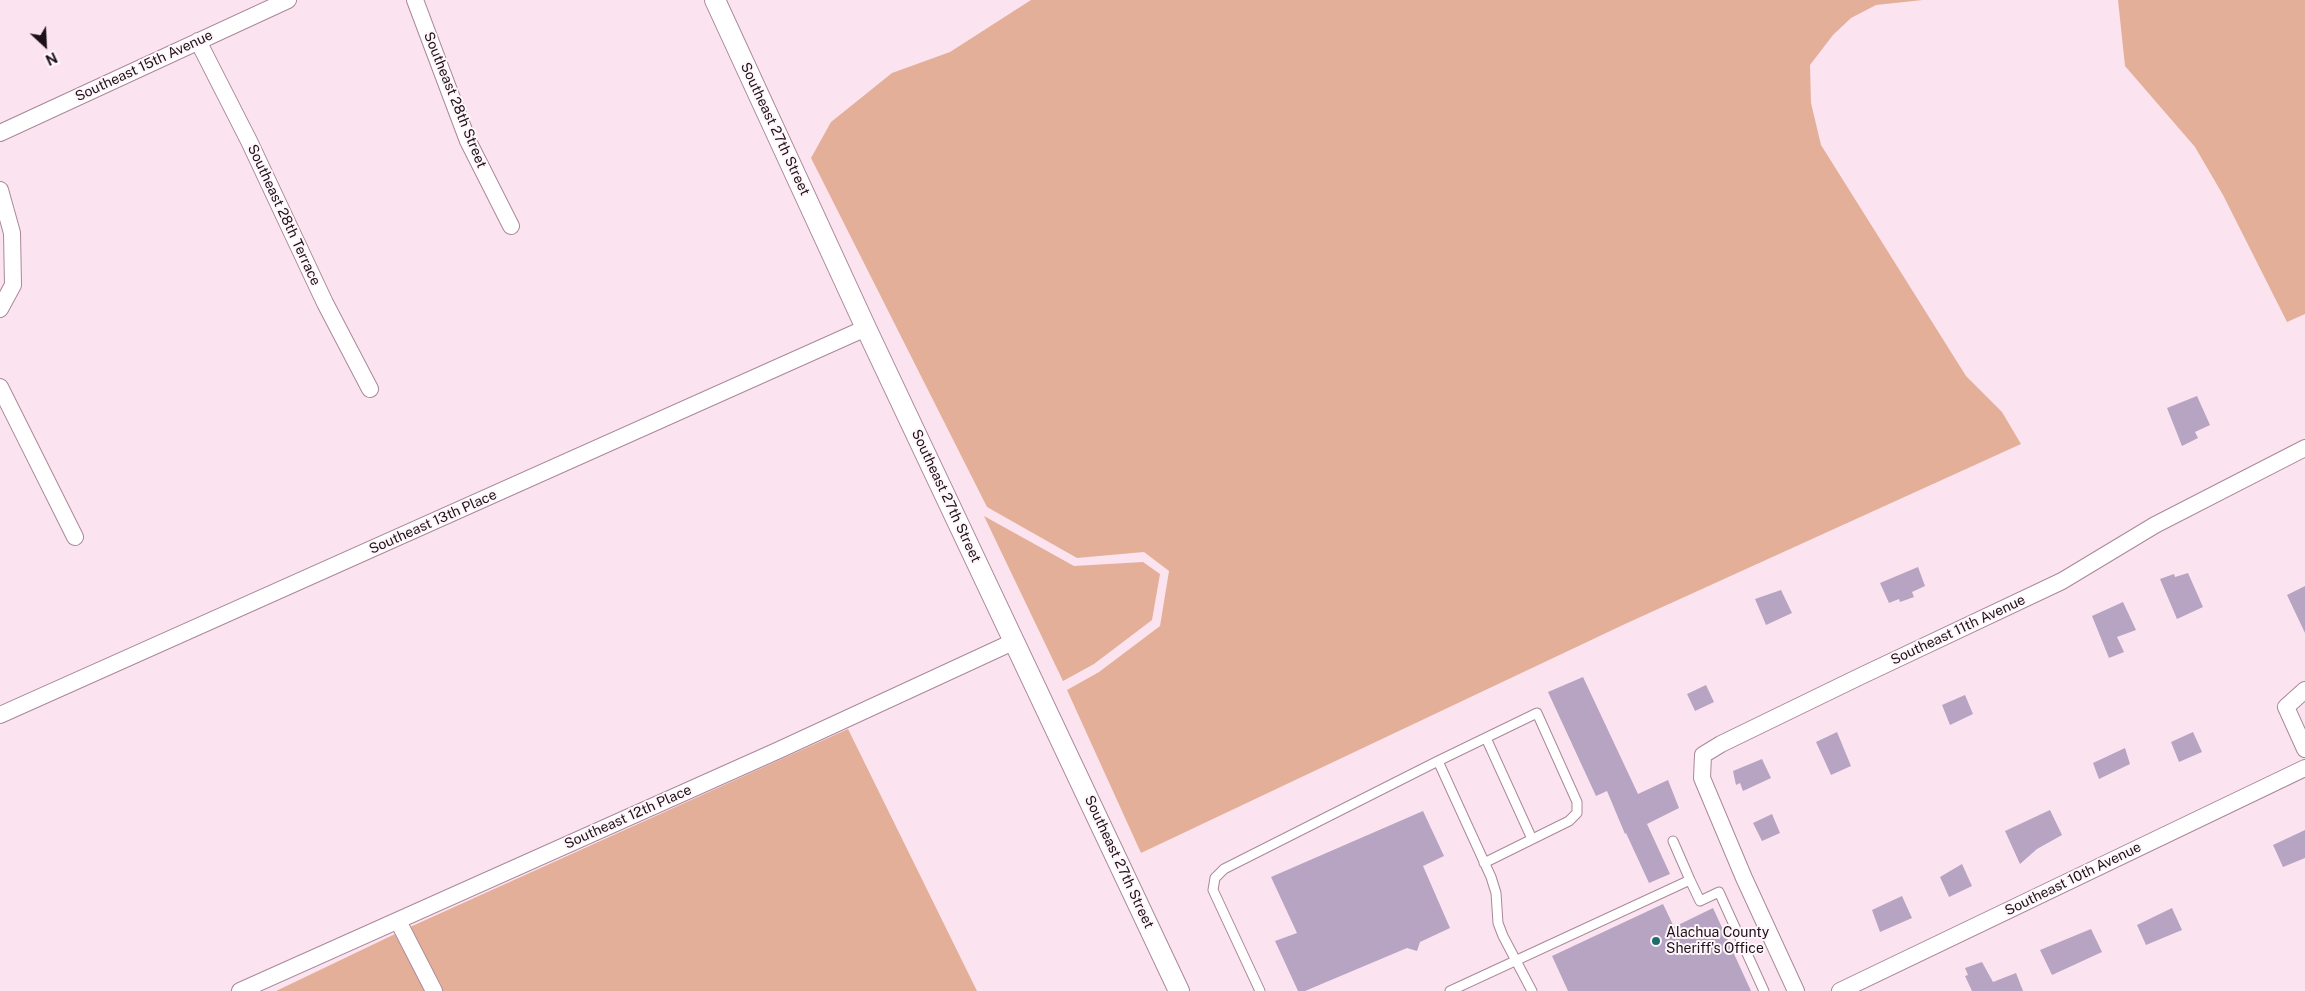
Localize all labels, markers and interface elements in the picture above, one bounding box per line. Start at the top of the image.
north arrow [20,20,70,70]
street label: Southeast 15th Avenue [73,27,215,105]
street label: Southeast 28th Street [420,29,490,171]
text: N [43,49,60,68]
street label: Southeast 27th Street [737,60,813,198]
street label: Southeast 28th Terrace [244,142,324,288]
street label: Southeast 27th Street [908,427,984,565]
street label: Southeast 13th Place [367,486,499,558]
street label: Southeast 11th Avenue [1888,591,2028,669]
street label: Southeast 12th Place [562,781,694,853]
street label: Southeast 27th Street [1081,793,1157,931]
street label: Southeast 10th Avenue [2002,839,2144,919]
place label: Alachua County Sheriff's Office [1666,925,1769,958]
marker: Alachua County Sheriff's Office [1650,935,1662,947]

